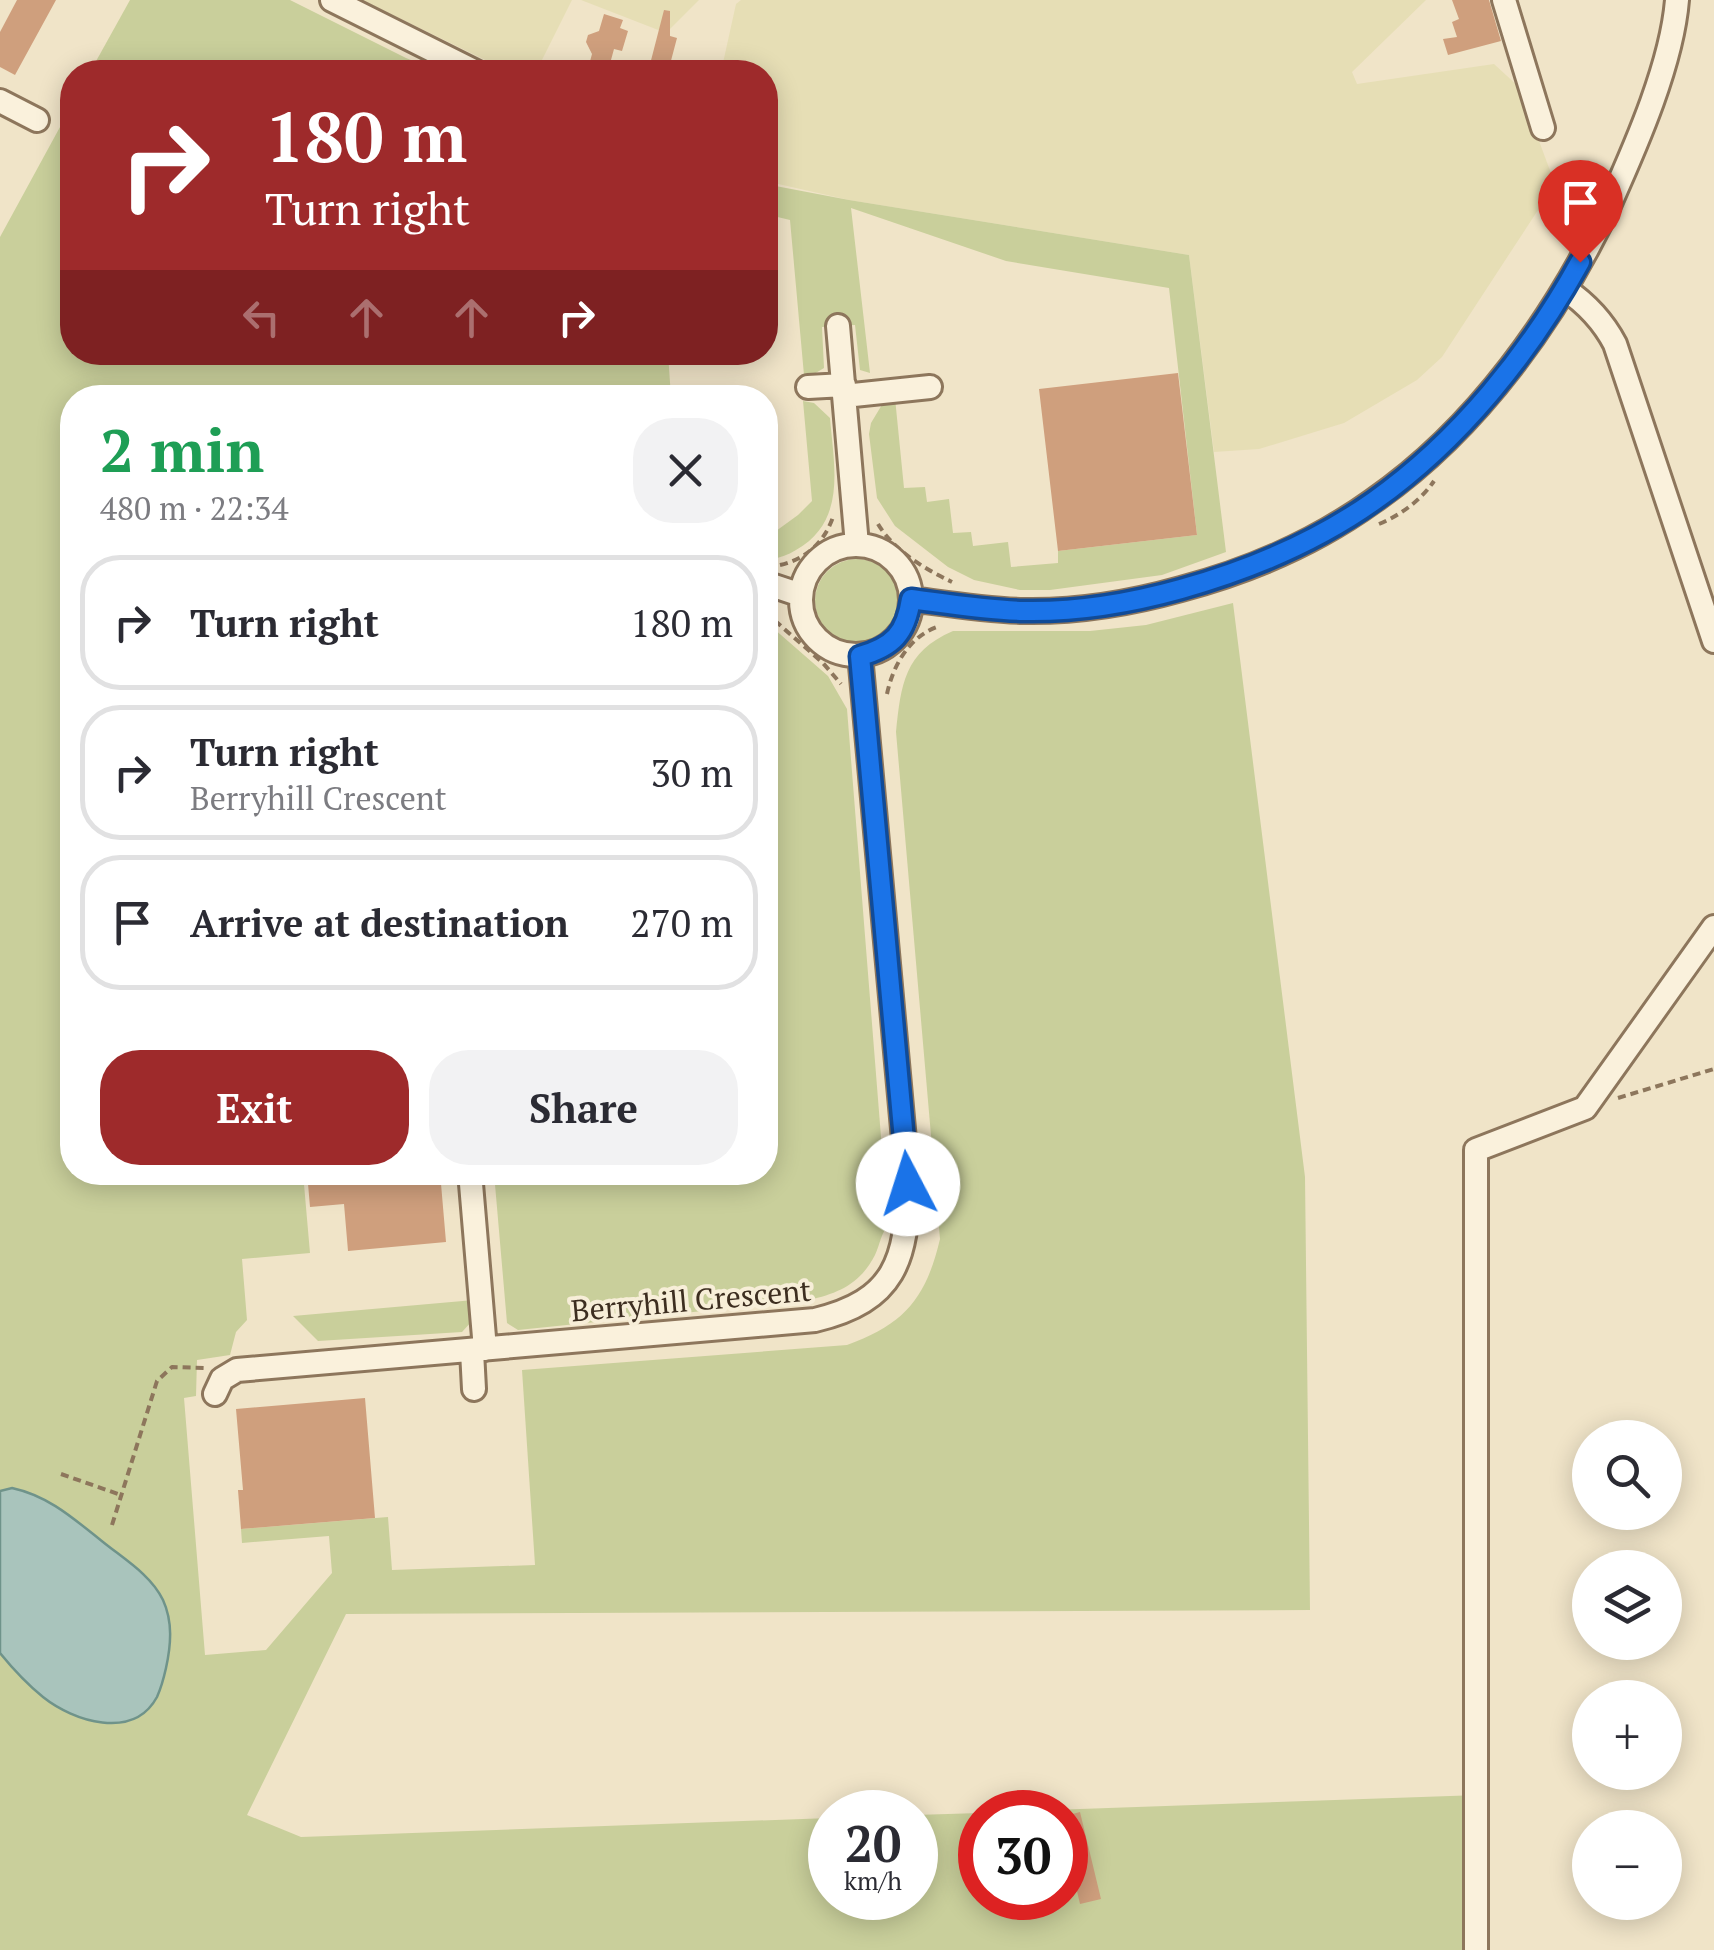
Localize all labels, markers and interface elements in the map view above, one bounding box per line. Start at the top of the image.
text: 180 m [265,89,467,182]
icon: right [100,100,230,230]
pin [1538,160,1623,263]
icon: arrive [1553,175,1608,230]
text: Turn right [265,178,470,238]
icon: left [234,290,289,345]
icon: ahead [339,290,394,345]
icon: ahead [444,290,499,345]
icon: right [549,290,604,345]
text: 2 min [100,410,264,489]
button: close [633,418,738,523]
text: 480 m · 22:34 [100,487,288,529]
icon: right [105,595,160,650]
text: Turn right [190,598,379,648]
text: 180 m [630,598,733,648]
text: Turn right [190,727,379,777]
icon: right [105,745,160,800]
text: 30 m [650,748,733,798]
text: Berryhill Crescent [190,777,447,819]
icon: arrive [105,895,160,950]
text: Arrive at destination [190,898,569,948]
text: 270 m [630,898,733,948]
button: Exit [100,1050,409,1165]
button: Share [429,1050,738,1165]
position arrow [856,1132,960,1236]
street label: Berryhill Crescent [569,1270,813,1330]
map controls [1572,1420,1682,1920]
button: search [1572,1420,1682,1530]
button: layers [1572,1550,1682,1660]
button: + [1572,1680,1682,1790]
speed limit sign: 30 [958,1790,1088,1920]
text: 20 [845,1810,901,1876]
button: − [1572,1810,1682,1920]
text: km/h [844,1864,902,1897]

